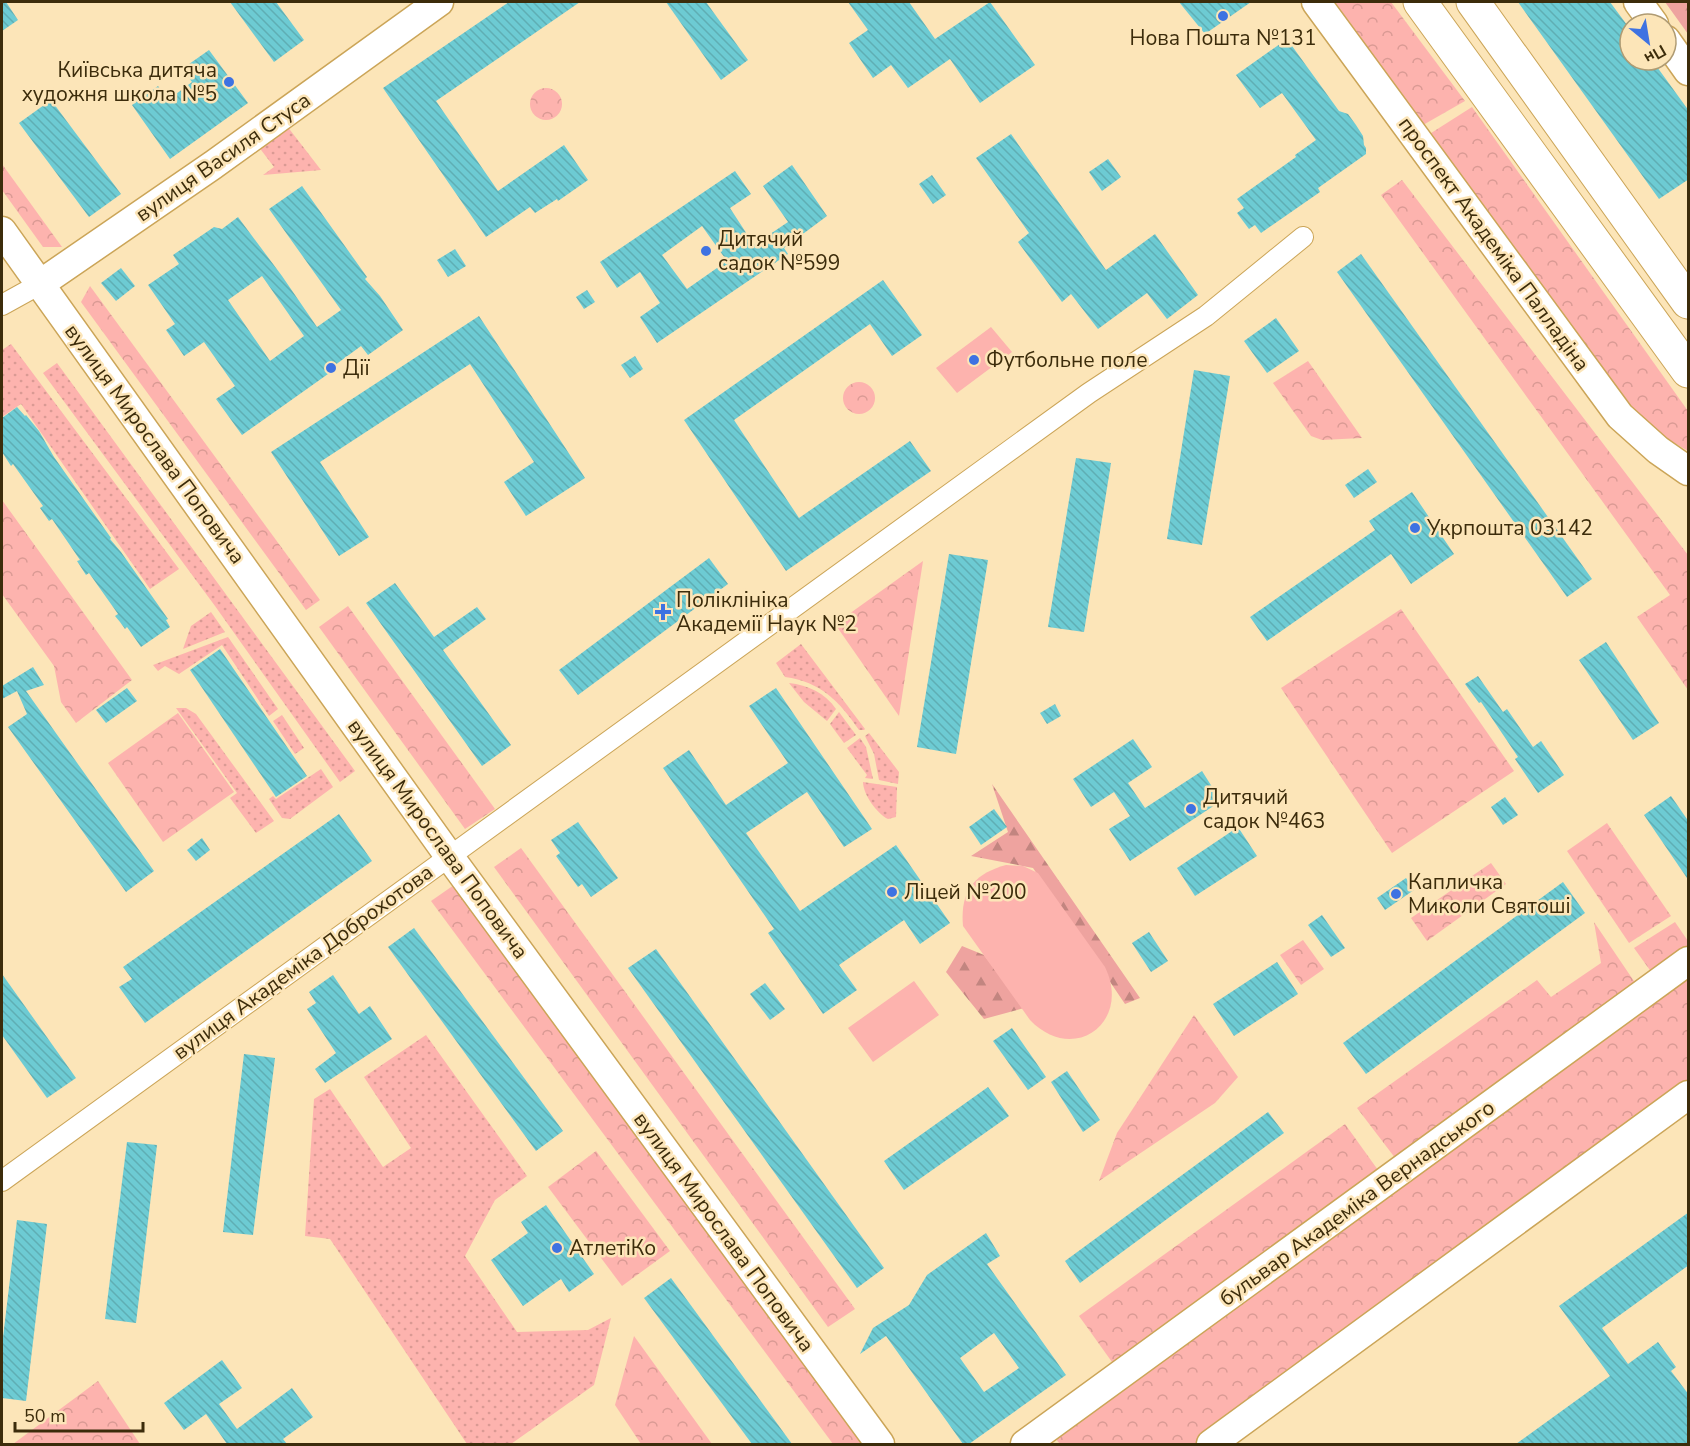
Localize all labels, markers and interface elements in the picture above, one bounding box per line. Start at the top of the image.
marker: Нова Пошта №131 [1216,9,1230,23]
north arrow [1618,12,1678,72]
place label: Нова Пошта №131 [1129,24,1317,52]
text: Пн [1640,39,1670,69]
place label: Київська дитяча художня школа №5 [22,56,217,108]
marker: Київська дитяча художня школа №5 [222,75,236,89]
street label: вулиця Василя Стуса [130,86,316,228]
street label: проспект Академіка Палладіна [1392,111,1596,377]
place label: Дитячий садок №599 [718,225,840,277]
marker: Дитячий садок №599 [699,244,713,258]
street label: вулиця Мирослава Поповича [58,318,252,570]
place label: Футбольне поле [986,346,1148,374]
marker: Футбольне поле [967,353,981,367]
place label: Дії [343,354,370,382]
marker: Дії [324,361,338,375]
place label: Укрпошта 03142 [1426,514,1593,542]
marker: Укрпошта 03142 [1408,521,1422,535]
place label: Поліклініка Академії Наук №2 [676,586,857,638]
marker: Поліклініка Академії Наук №2 [654,603,672,621]
street label: вулиця Мирослава Поповича [341,713,535,965]
place label: Дитячий садок №463 [1203,783,1325,835]
marker: Дитячий садок №463 [1184,802,1198,816]
street label: вулиця Академіка Доброхотова [167,858,439,1066]
place label: Капличка Миколи Святоші [1408,868,1571,920]
place label: Ліцей №200 [904,878,1027,906]
marker: Ліцей №200 [885,885,899,899]
marker: Капличка Миколи Святоші [1389,887,1403,901]
street label: бульвар Академіка Вернадського [1214,1094,1500,1312]
street label: вулиця Мирослава Поповича [627,1106,821,1358]
place label: АтлетіКо [569,1234,656,1262]
marker: АтлетіКо [550,1241,564,1255]
scale bar [15,1395,142,1433]
text: 50 m [24,1404,66,1428]

